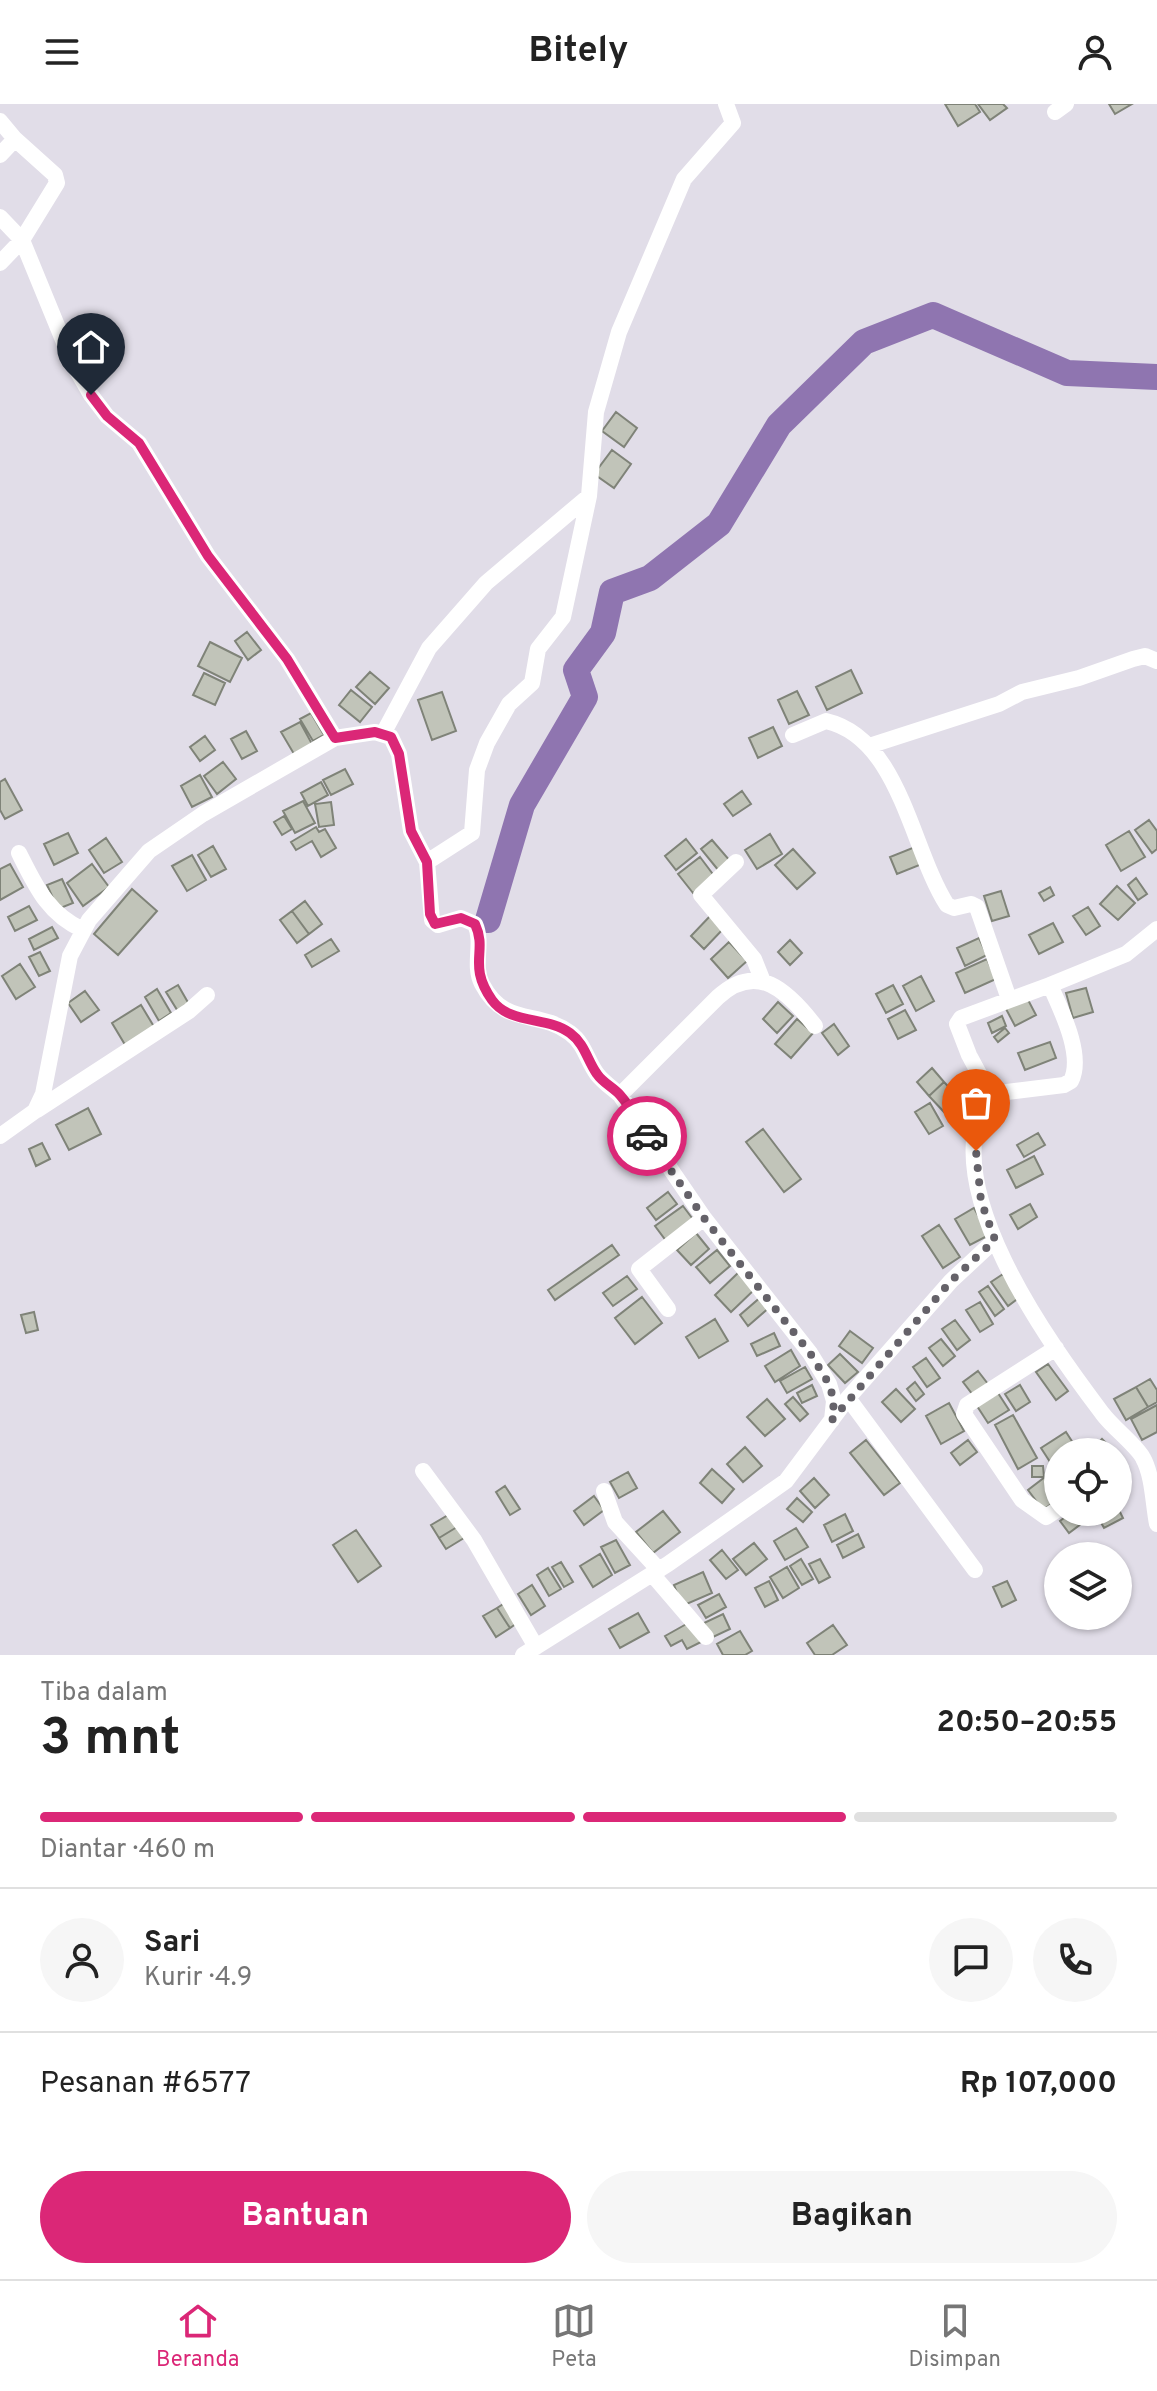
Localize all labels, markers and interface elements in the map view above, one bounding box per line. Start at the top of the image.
text: Bitely [529,29,628,75]
icon: menu [40,30,84,74]
icon: person [1073,30,1117,74]
pin [57,313,125,395]
icon: home [69,325,113,369]
pin [942,1069,1010,1151]
icon: bag [954,1081,998,1125]
courier [607,1096,687,1176]
icon: car [625,1114,669,1158]
map controls [1044,1438,1132,1630]
button: locate [1044,1438,1132,1526]
button: layers [1044,1542,1132,1630]
text: Tiba dalam [40,1677,168,1710]
text: 20:50–20:55 [937,1705,1117,1742]
text: 3 mnt [40,1707,180,1773]
text: Diantar · 460 m [40,1834,215,1867]
button: person [40,1918,124,2002]
button: chat [929,1918,1013,2002]
button: phone [1033,1918,1117,2002]
text: Sari [144,1925,200,1962]
text: Kurir · 4.9 [144,1962,252,1995]
text: Pesanan #6577 [40,2066,251,2103]
text: Rp 107,000 [960,2066,1117,2103]
button: Bantuan [40,2171,571,2263]
button: Bagikan [587,2171,1117,2263]
tab: Beranda [156,2299,239,2374]
tab: Peta [551,2299,597,2374]
tab: Disimpan [909,2299,1001,2374]

